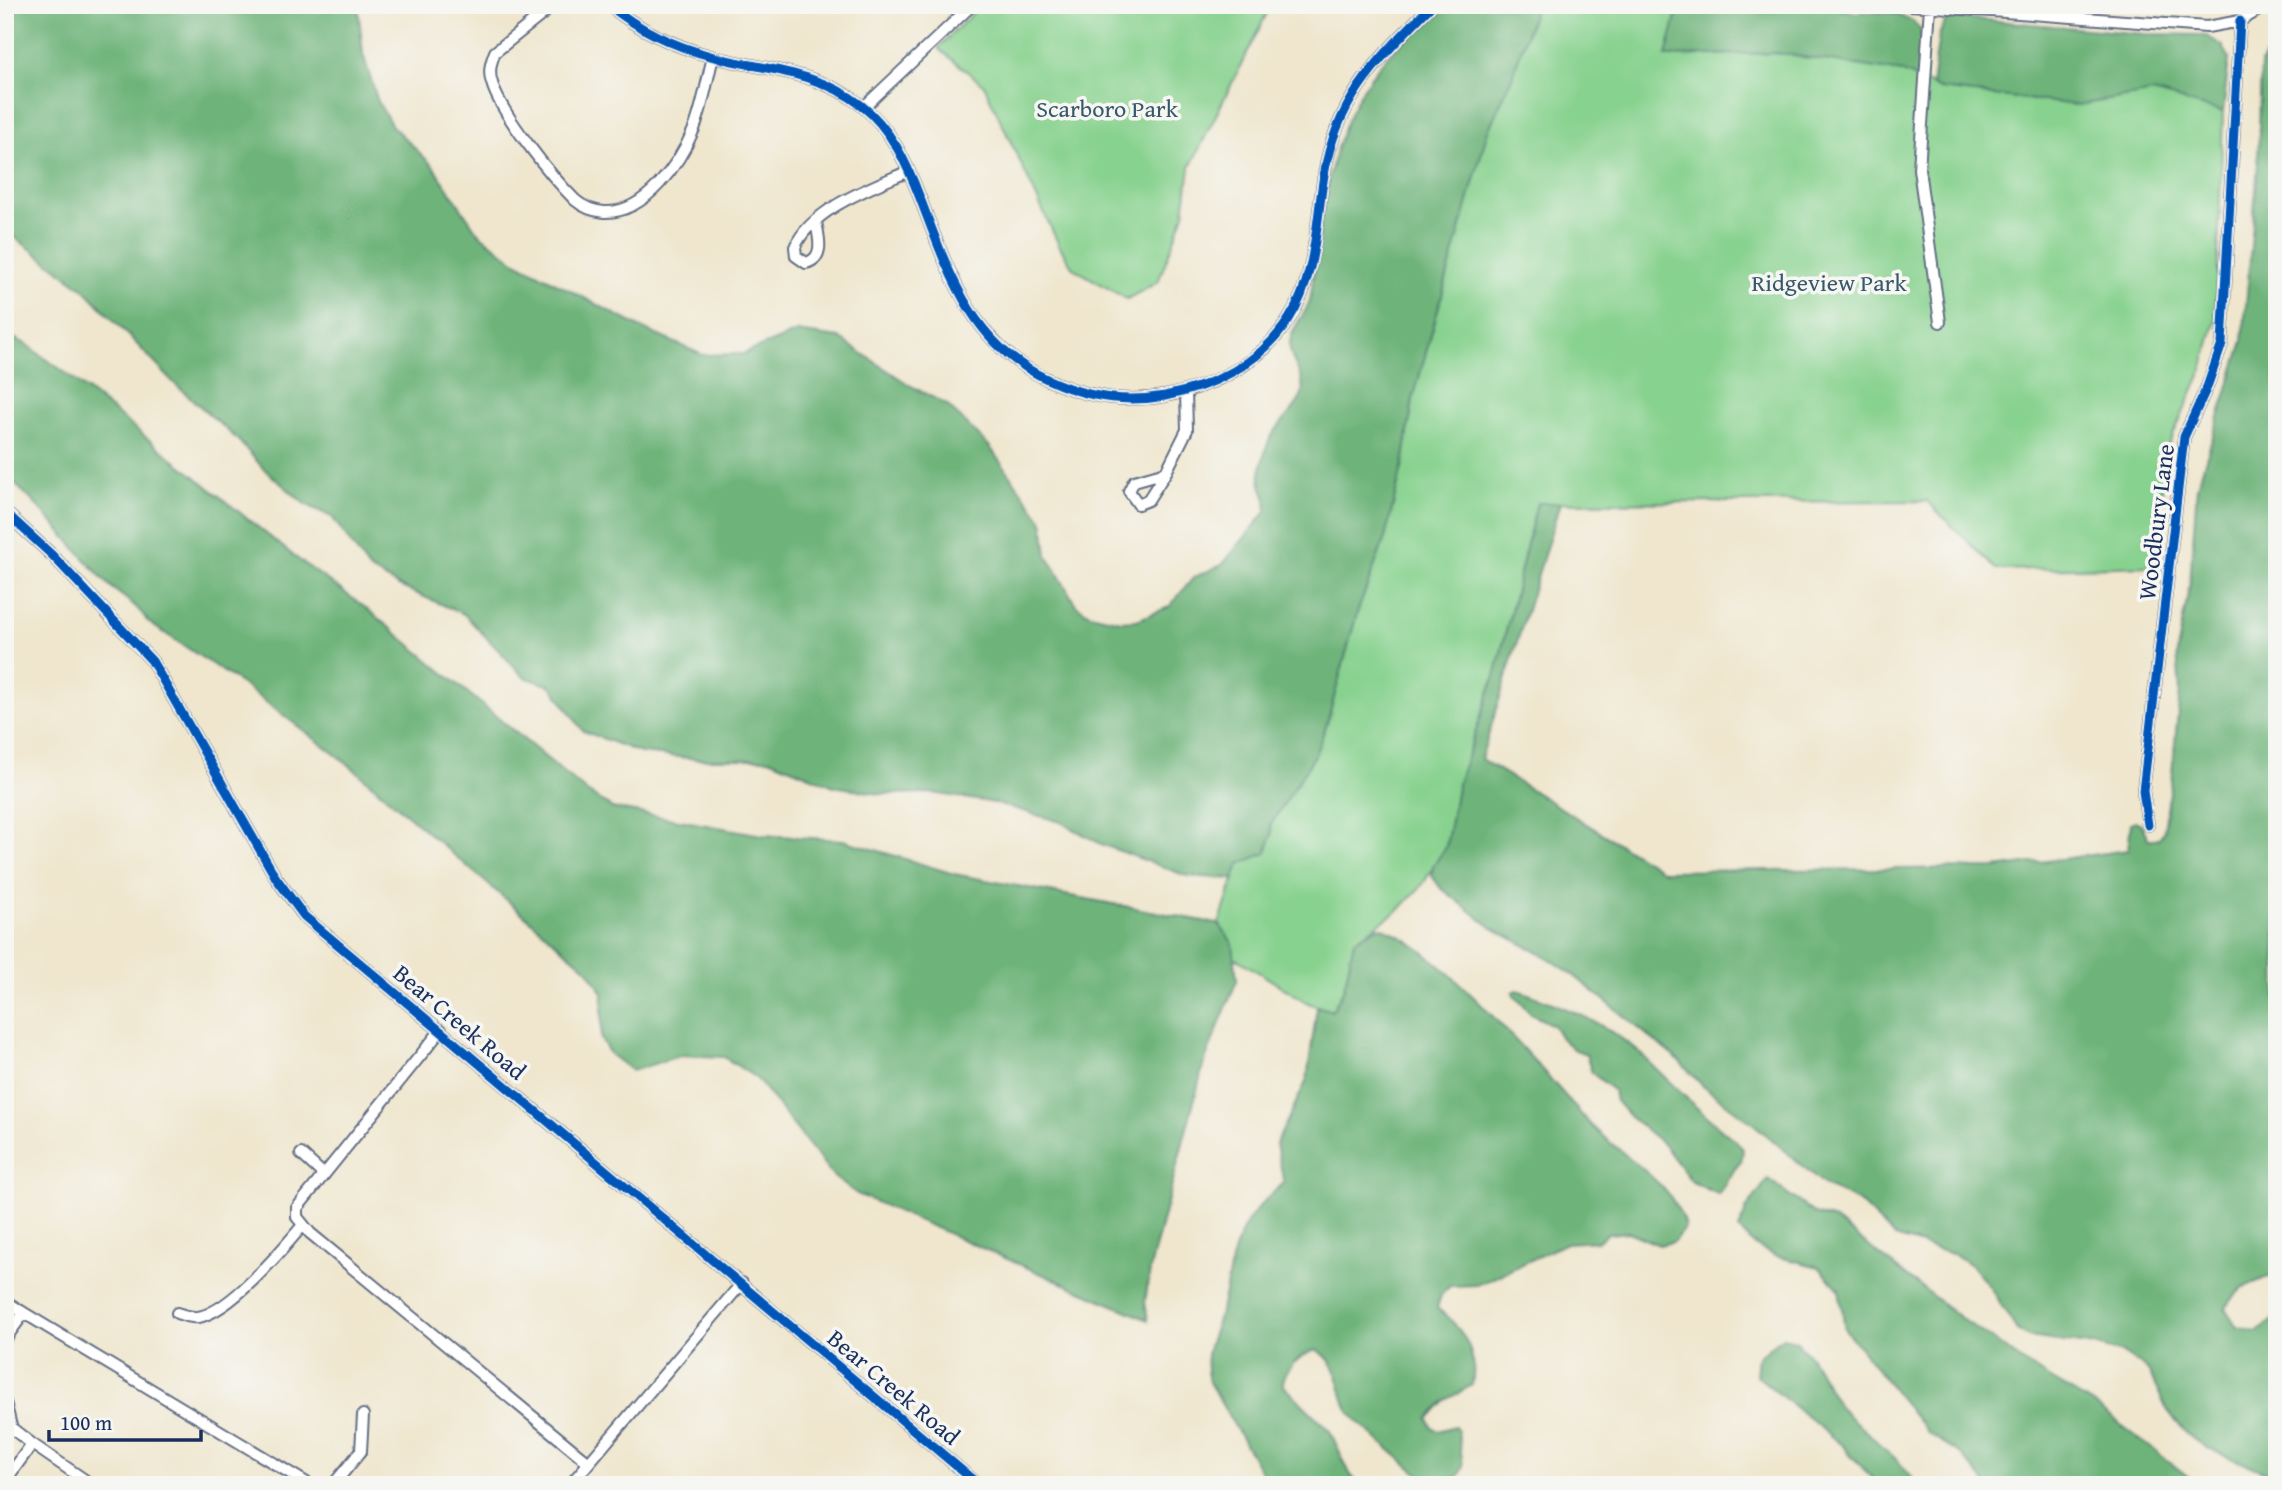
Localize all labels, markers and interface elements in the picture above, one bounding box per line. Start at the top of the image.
park label: Scarboro Park [1036,91,1179,126]
park label: Ridgeview Park [1751,265,1907,300]
street label: Woodbury Lane [2129,442,2183,602]
street label: Bear Creek Road [386,956,534,1088]
street label: Bear Creek Road [820,1321,968,1453]
scale bar [49,1399,201,1443]
text: 100 m [60,1407,112,1438]

